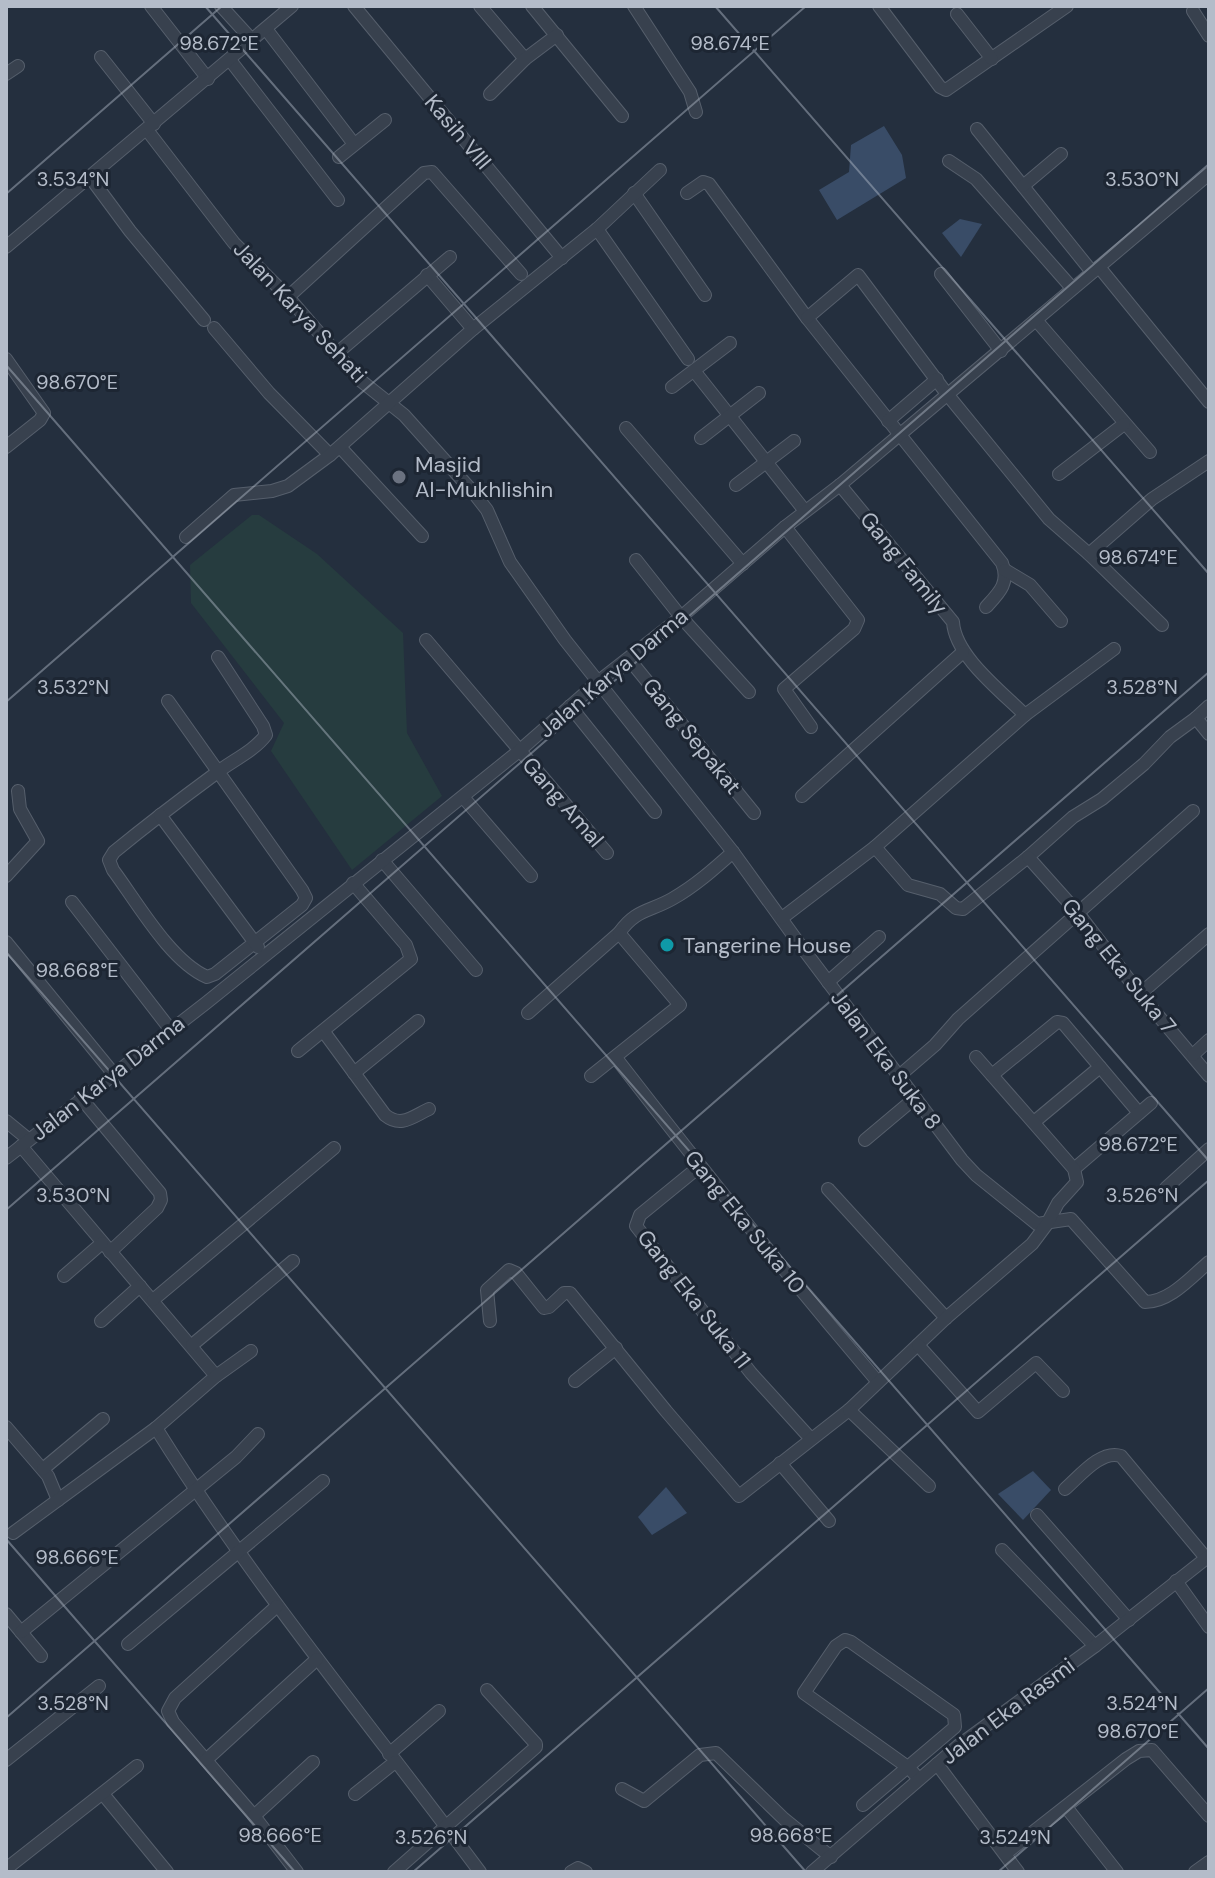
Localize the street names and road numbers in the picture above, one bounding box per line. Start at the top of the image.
street label: Kasih VIII [418,88,498,176]
street label: Jalan Karya Sehati [227,235,373,389]
street label: Gang Family [854,506,954,620]
street label: Jalan Karya Darma [532,602,694,744]
street label: Gang Sepakat [636,672,748,800]
street label: Gang Amal [516,751,610,853]
street label: Gang Eka Suka 7 [1055,892,1183,1040]
street label: Jalan Eka Suka 8 [824,985,948,1135]
street label: Jalan Karya Darma [25,1009,191,1147]
street label: Gang Eka Suka 10 [678,1144,812,1300]
street label: Gang Eka Suka 11 [631,1224,757,1374]
street label: Jalan Eka Rasmi [935,1651,1081,1771]

